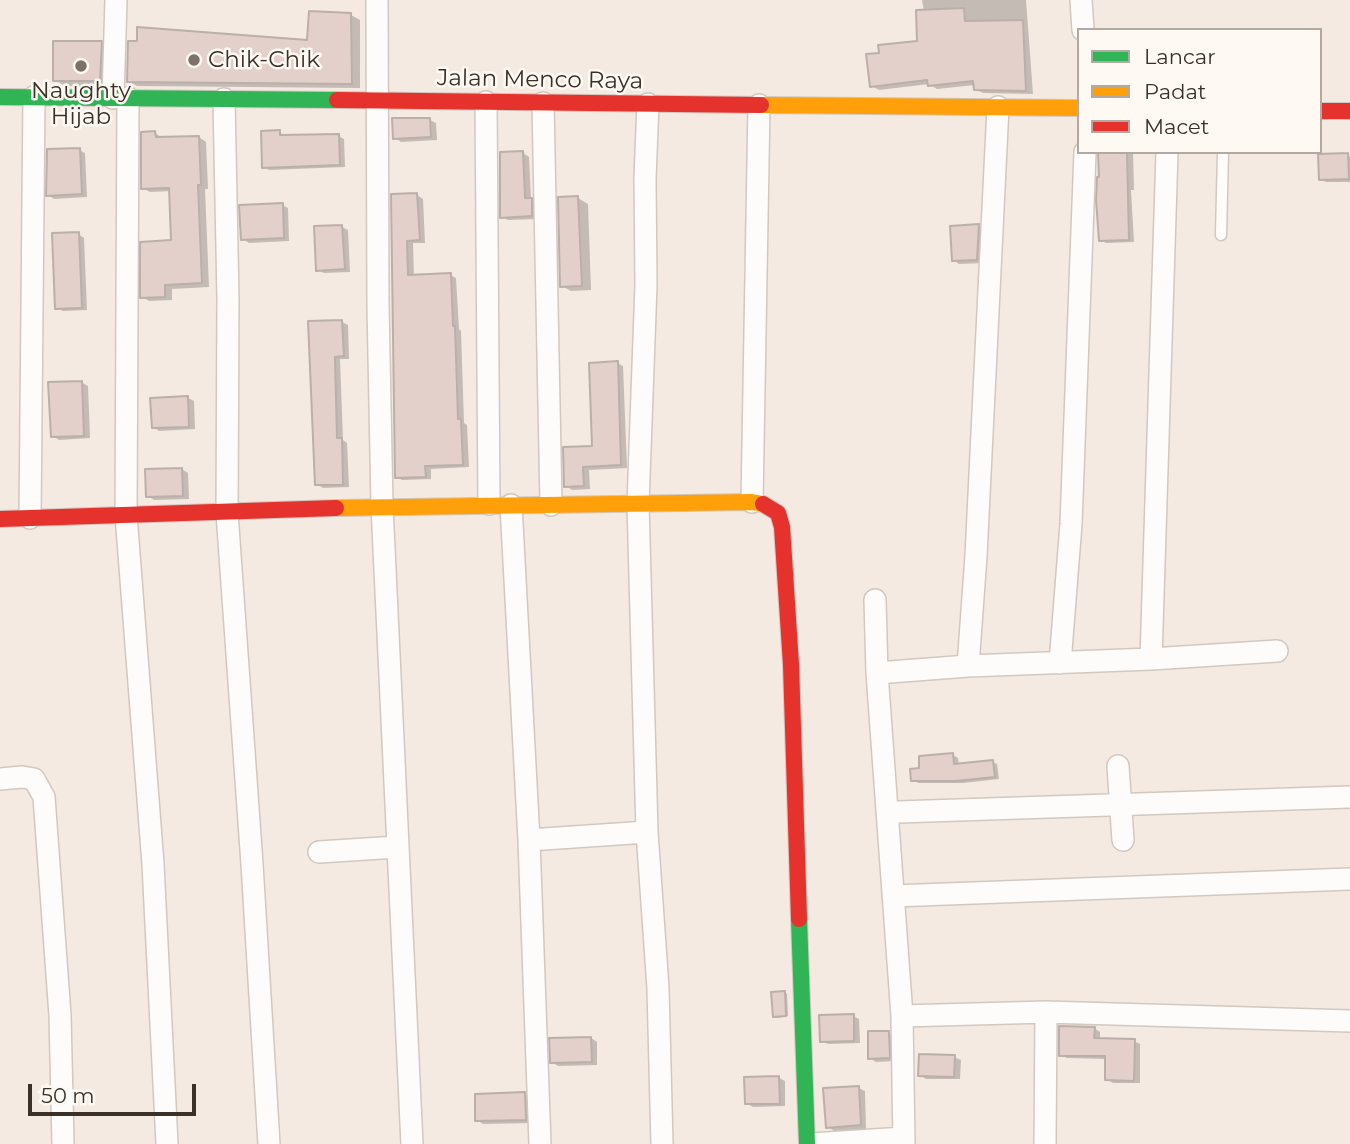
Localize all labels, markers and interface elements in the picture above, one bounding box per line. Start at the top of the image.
legend [1077,28,1322,154]
text: Lancar [1144,44,1216,69]
place label: Chik-Chik [208,46,320,74]
marker: Chik-Chik [186,52,202,68]
marker: Naughty Hijab [73,58,89,74]
street label: Jalan Menco Raya [437,64,643,96]
place label: Naughty Hijab [31,77,131,131]
text: Padat [1144,79,1206,104]
text: Macet [1144,114,1209,139]
scale bar [32,1070,200,1114]
text: 50 m [41,1083,95,1108]

